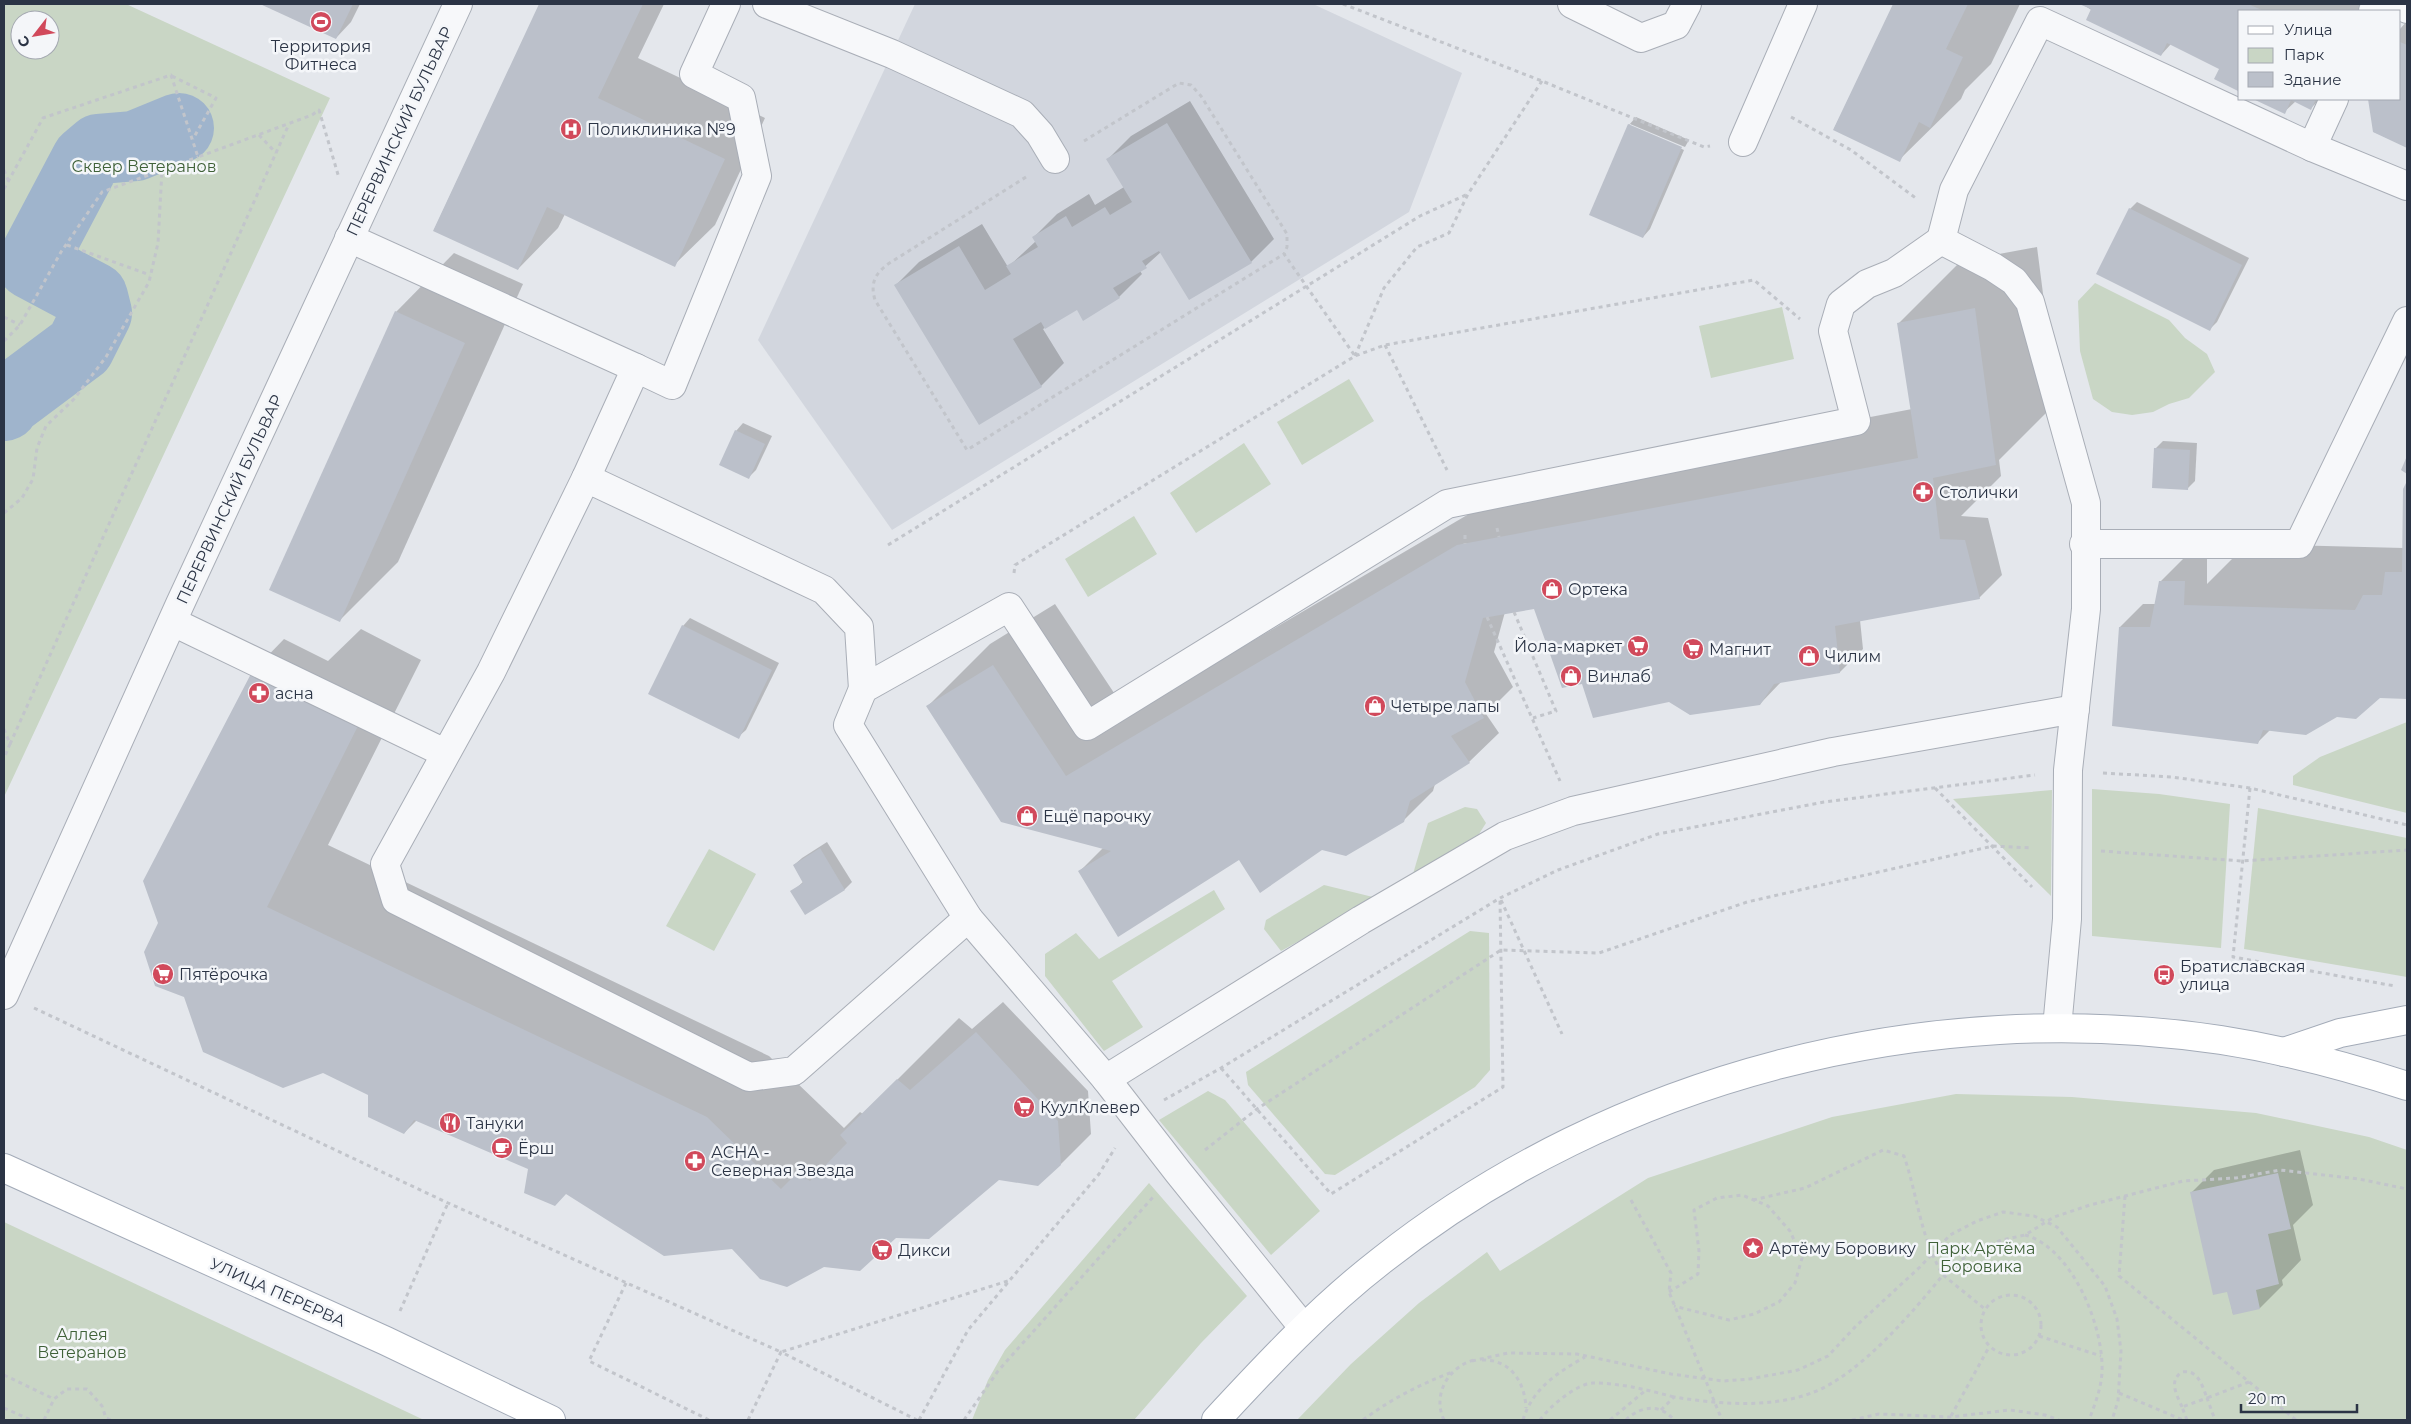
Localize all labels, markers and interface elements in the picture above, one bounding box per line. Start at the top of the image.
north arrow [10,10,60,60]
sports icon: Территория Фитнеса [309,10,333,34]
legend [2238,10,2401,100]
text: Улица [2284,20,2332,39]
street label: ПЕРЕРВИНСКИЙ БУЛЬВАР [343,24,456,239]
text: С [14,33,34,51]
place label: Территория Фитнеса [271,37,371,74]
text: Парк [2284,45,2324,64]
text: Здание [2284,70,2342,89]
hospital icon: Поликлиника №9 [559,117,583,141]
place label: Поликлиника №9 [587,120,736,139]
park label: Сквер Ветеранов [71,157,217,176]
street label: ПЕРЕРВИНСКИЙ БУЛЬВАР [173,392,286,607]
pharmacy icon: Столички [1911,480,1935,504]
place label: Столички [1939,483,2019,502]
shop icon: Ортека [1540,577,1564,601]
place label: Ортека [1568,580,1628,599]
supermarket icon: Йола-маркет [1626,634,1650,658]
place label: Йола-маркет [1514,637,1622,656]
supermarket icon: Магнит [1681,637,1705,661]
place label: Магнит [1709,640,1771,659]
shop icon: Чилим [1797,644,1821,668]
place label: Чилим [1825,647,1881,666]
shop icon: Винлаб [1559,664,1583,688]
place label: Винлаб [1587,667,1651,686]
pharmacy icon: асна [247,681,271,705]
place label: асна [275,684,313,703]
shop icon: Четыре лапы [1363,694,1387,718]
place label: Четыре лапы [1391,697,1500,716]
shop icon: Ещё парочку [1015,804,1039,828]
place label: Ещё парочку [1043,807,1151,826]
place label: Братиславская улица [2179,957,2306,994]
supermarket icon: Пятёрочка [151,962,175,986]
bus stop icon: Братиславская улица [2152,963,2176,987]
place label: Пятёрочка [179,965,268,984]
supermarket icon: КуулКлевер [1012,1095,1036,1119]
place label: КуулКлевер [1040,1098,1140,1117]
restaurant icon: Тануки [438,1111,462,1135]
place label: Тануки [466,1114,524,1133]
cafe icon: Ёрш [490,1136,514,1160]
place label: Ёрш [518,1138,554,1158]
place label: АСНА - Северная Звезда [711,1143,854,1180]
pharmacy icon: АСНА - Северная Звезда [683,1149,707,1173]
place icon: Артёму Боровику [1741,1236,1765,1260]
supermarket icon: Дикси [870,1238,894,1262]
place label: Артёму Боровику [1769,1239,1916,1258]
park label: Парк Артёма Боровика [1927,1239,2035,1276]
place label: Дикси [898,1241,951,1260]
street label: УЛИЦА ПЕРЕРВА [207,1254,348,1331]
park label: Аллея Ветеранов [37,1325,127,1362]
scale bar [2241,1382,2357,1414]
text: 20 m [2248,1389,2286,1408]

